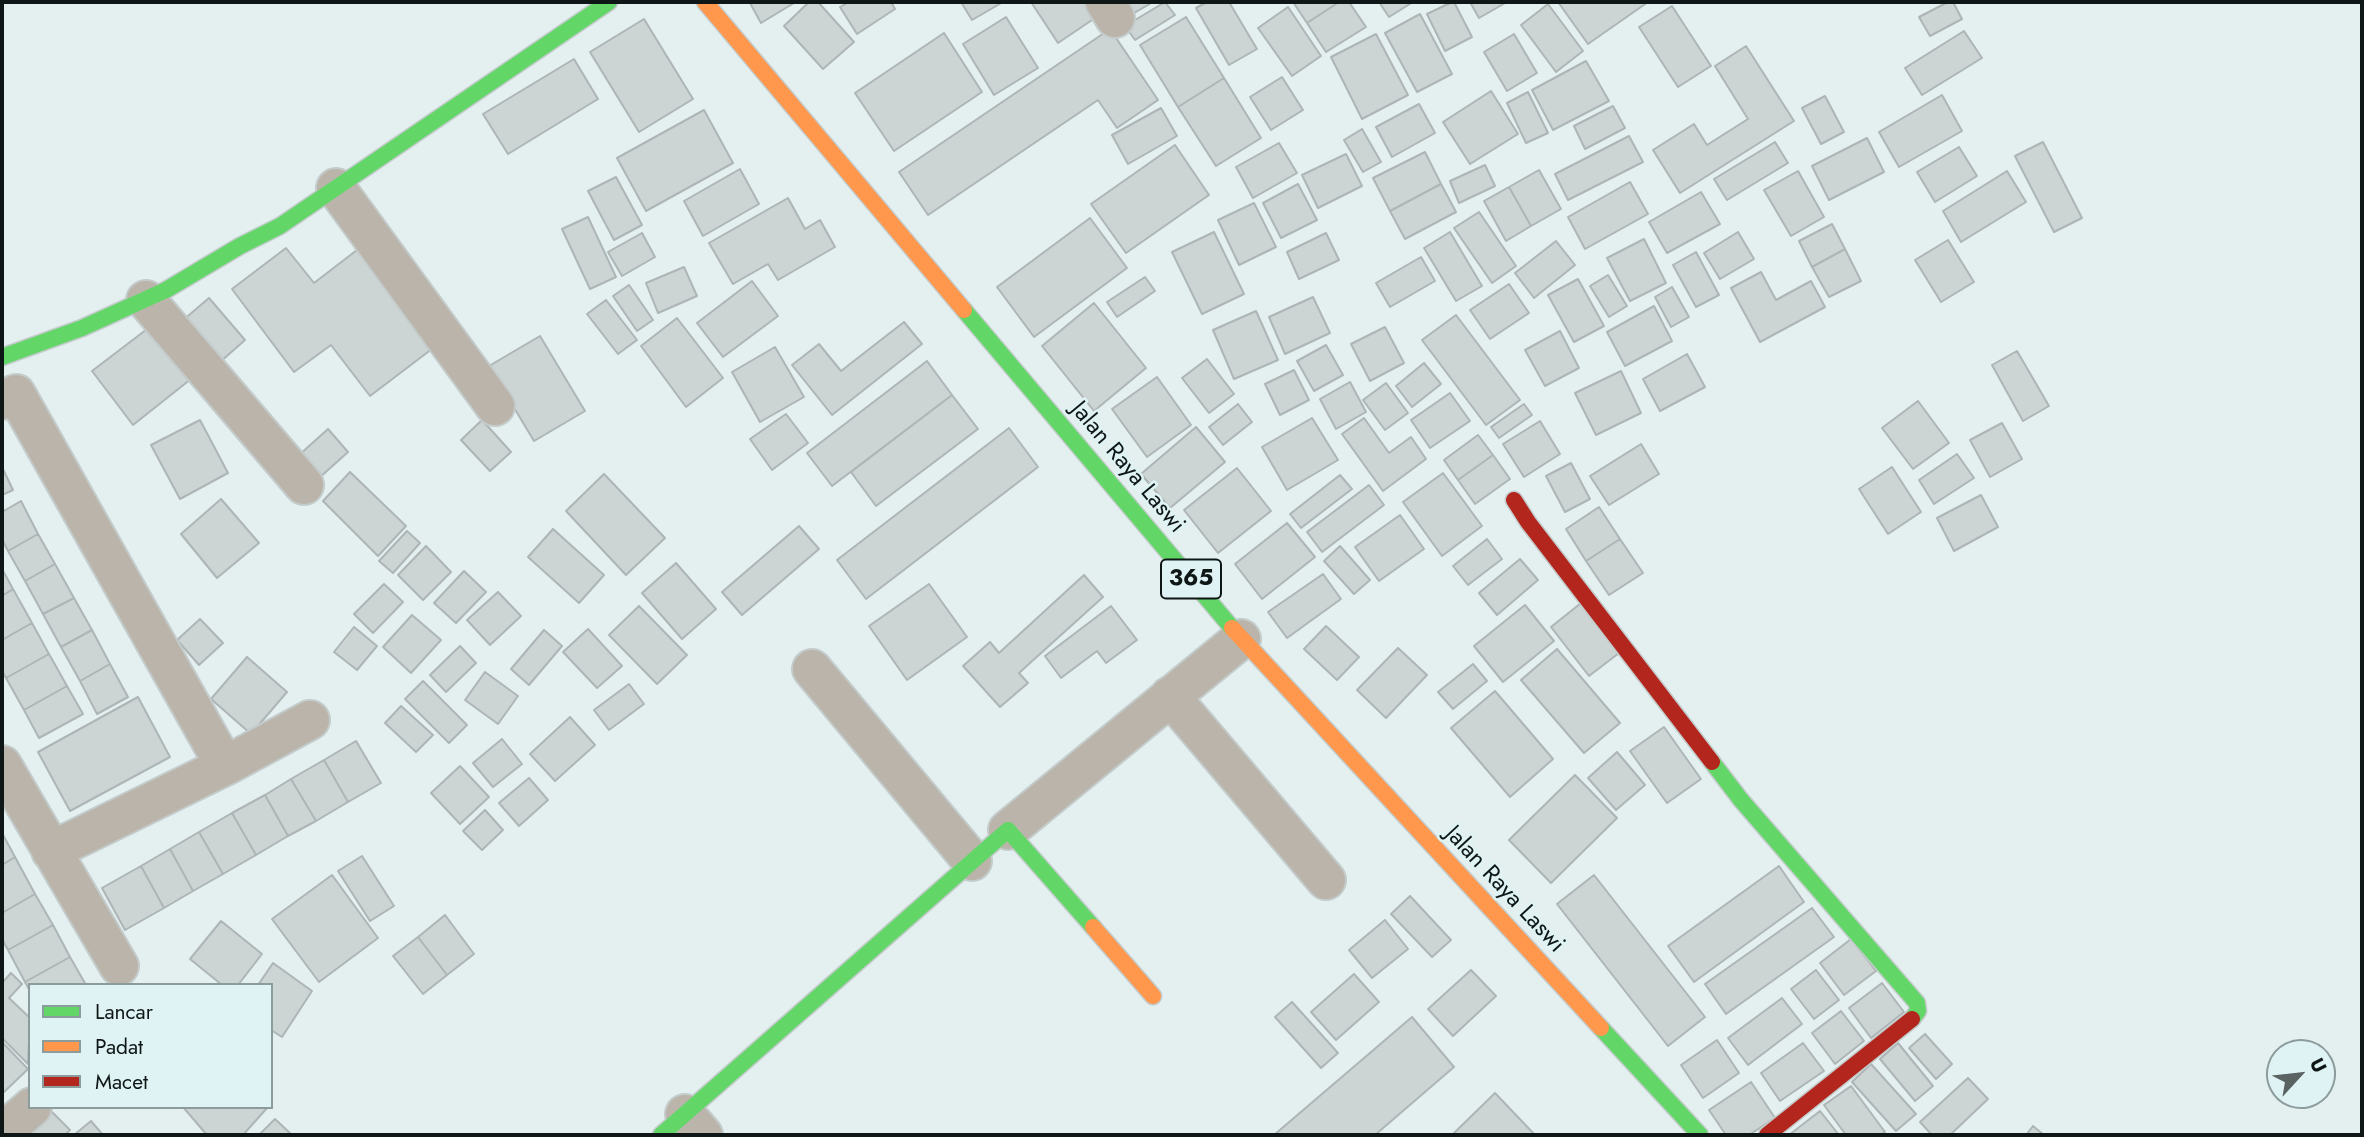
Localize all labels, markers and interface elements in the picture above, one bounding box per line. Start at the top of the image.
street label: Jalan Raya Laswi [1064,396,1190,540]
road number: 365 [1161,559,1221,598]
street label: Jalan Raya Laswi [1438,821,1570,959]
legend [28,983,273,1109]
text: Lancar [95,997,153,1027]
text: Padat [95,1032,143,1062]
north arrow [2266,1039,2336,1109]
text: U [2303,1053,2333,1077]
text: Macet [95,1067,148,1097]

